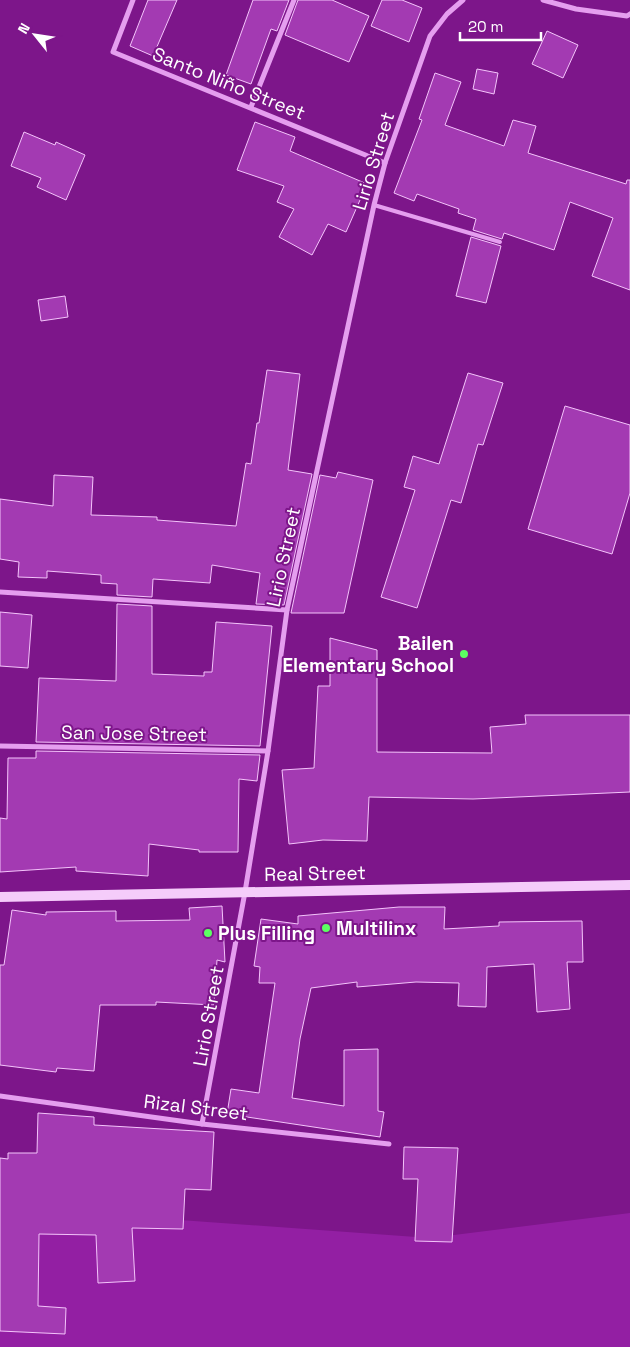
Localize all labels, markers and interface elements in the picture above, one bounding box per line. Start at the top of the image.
north arrow [10,10,60,60]
scale bar [460,10,541,42]
text: 20 m [468,17,503,36]
text: N [14,20,34,37]
street label: Santo Niño Street [149,41,309,126]
street label: Lirio Street [347,109,400,213]
street label: Lirio Street [261,505,306,609]
place label: Bailen Elementary School [282,631,454,678]
marker: Bailen Elementary School [458,648,470,660]
street label: San Jose Street [61,720,207,747]
street label: Real Street [264,860,366,887]
place label: Multilinx [336,916,416,941]
place label: Plus Filling [218,921,315,946]
marker: Multilinx [320,922,332,934]
marker: Plus Filling [202,927,214,939]
street label: Lirio Street [187,964,230,1068]
street label: Rizal Street [142,1089,250,1126]

